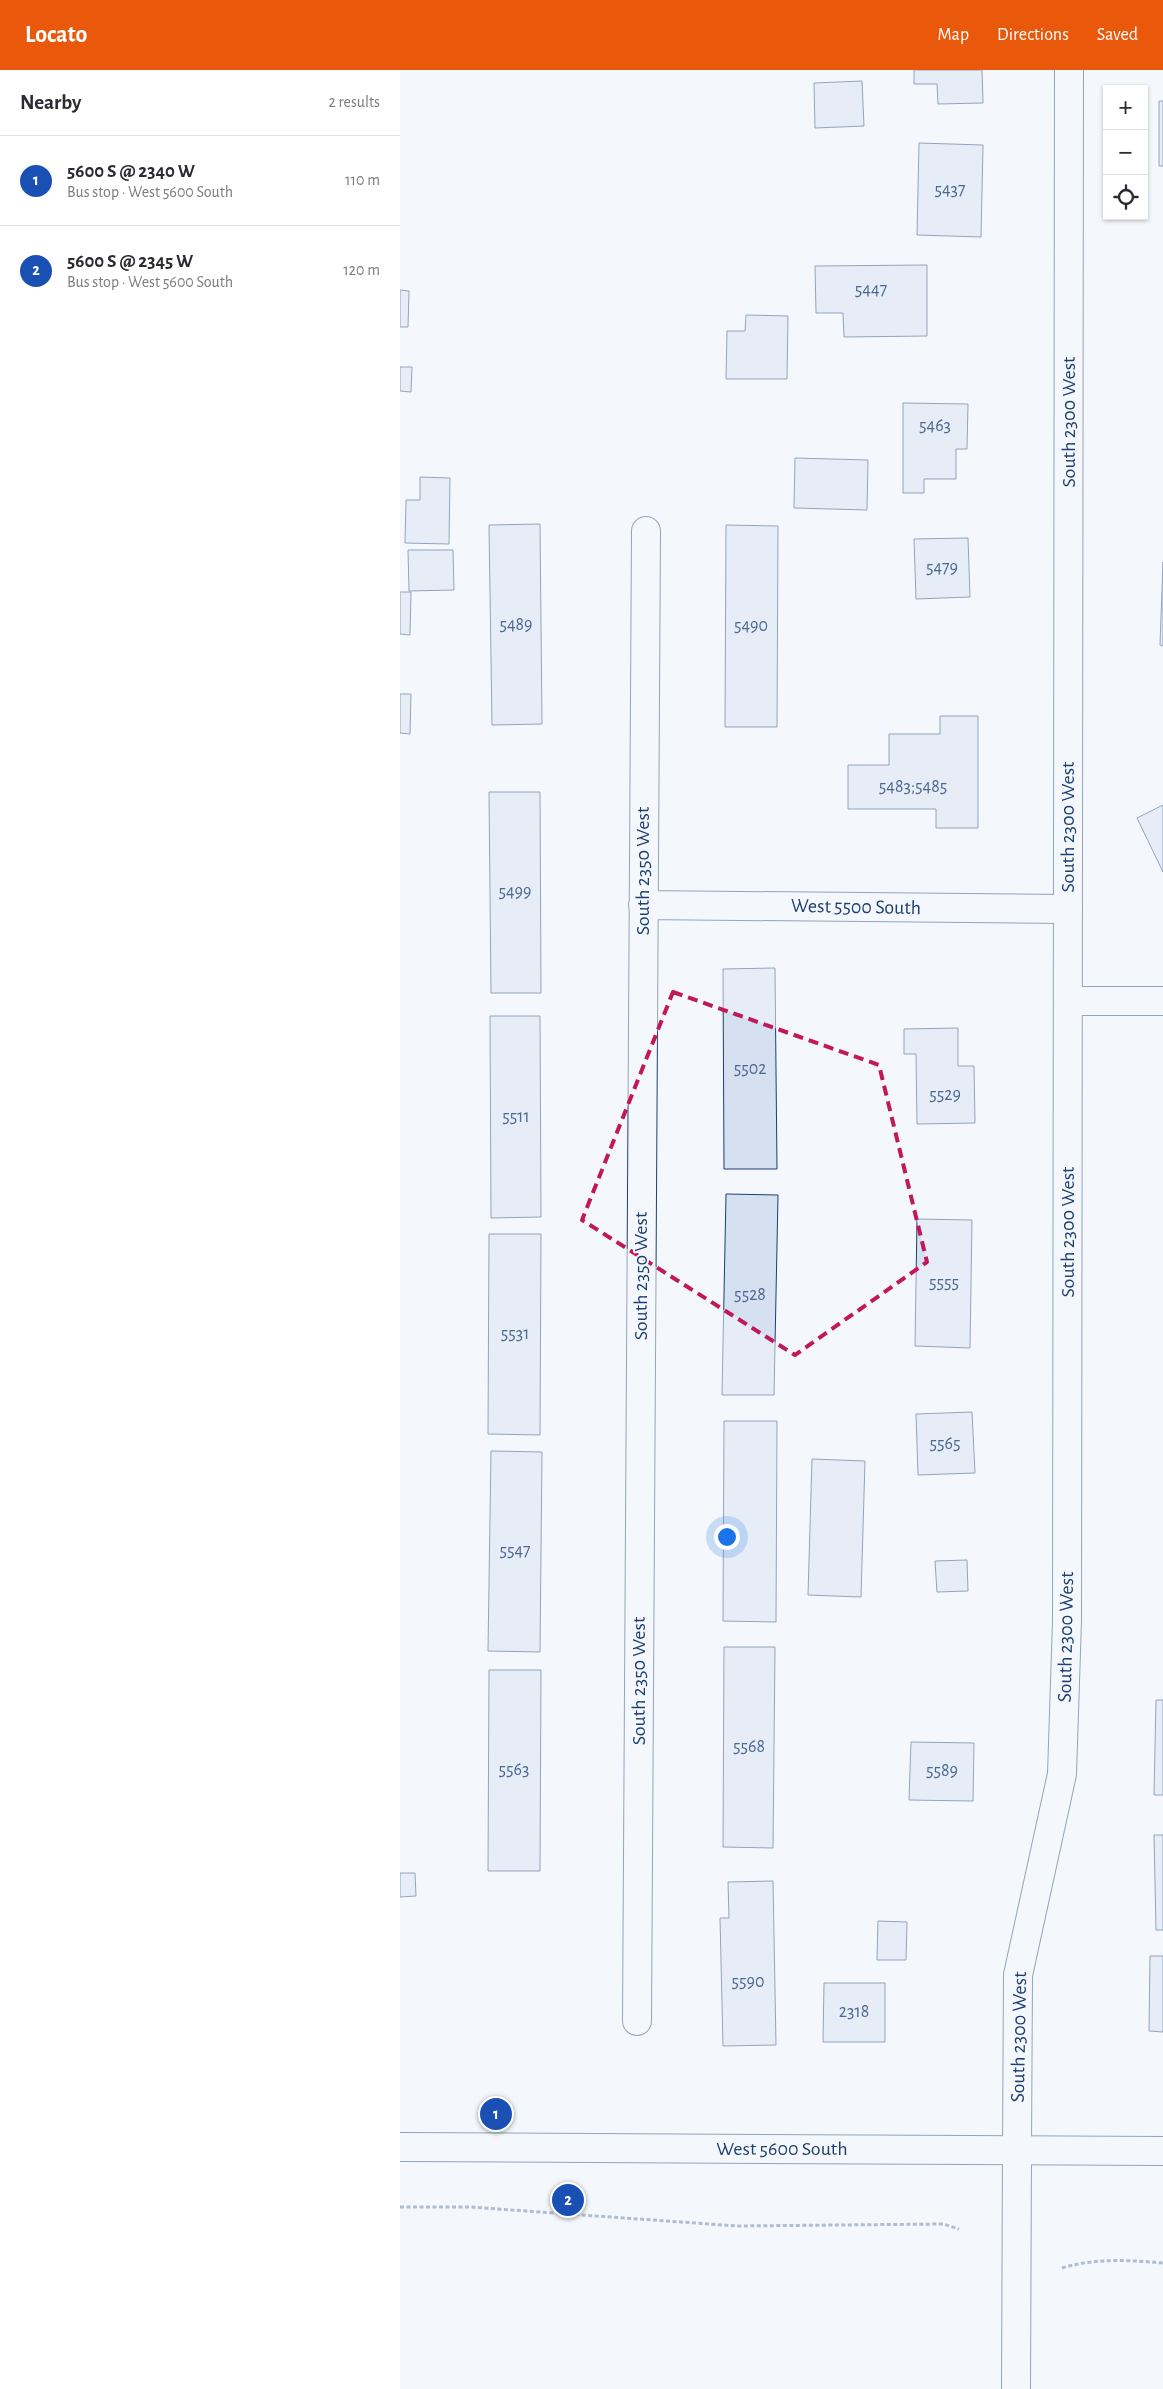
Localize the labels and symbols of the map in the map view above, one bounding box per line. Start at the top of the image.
house number: 5437 [934,181,966,199]
house number: 5447 [855,281,887,299]
street label: South 2300 West [1059,356,1079,487]
house number: 5463 [919,417,951,435]
house number: 5479 [926,559,958,577]
house number: 5489 [499,616,533,634]
house number: 5490 [734,617,768,635]
street label: South 2300 West [1058,761,1078,892]
house number: 5483;5485 [879,778,947,796]
street label: South 2350 West [633,806,653,935]
house number: 5499 [498,883,532,901]
street label: West 5500 South [791,896,921,918]
house number: 5502 [734,1060,766,1078]
house number: 5529 [929,1086,961,1104]
house number: 5511 [502,1108,530,1126]
street label: South 2300 West [1058,1166,1078,1297]
street label: South 2350 West [631,1211,651,1340]
house number: 5555 [929,1274,959,1292]
house number: 5528 [734,1286,766,1304]
house number: 5531 [501,1325,529,1343]
house number: 5565 [929,1435,961,1453]
your location [714,1524,740,1550]
house number: 5547 [499,1542,531,1560]
street label: South 2300 West [1055,1571,1077,1703]
street label: South 2350 West [629,1616,649,1745]
house number: 5568 [733,1738,765,1756]
house number: 5563 [499,1761,529,1779]
house number: 5589 [926,1762,958,1780]
street label: South 2300 West [1008,1971,1030,2103]
house number: 5590 [731,1973,765,1991]
house number: 2318 [839,2003,869,2021]
pin: 1 [480,2095,512,2133]
street label: West 5600 South [716,2139,848,2159]
pin: 2 [552,2181,584,2219]

